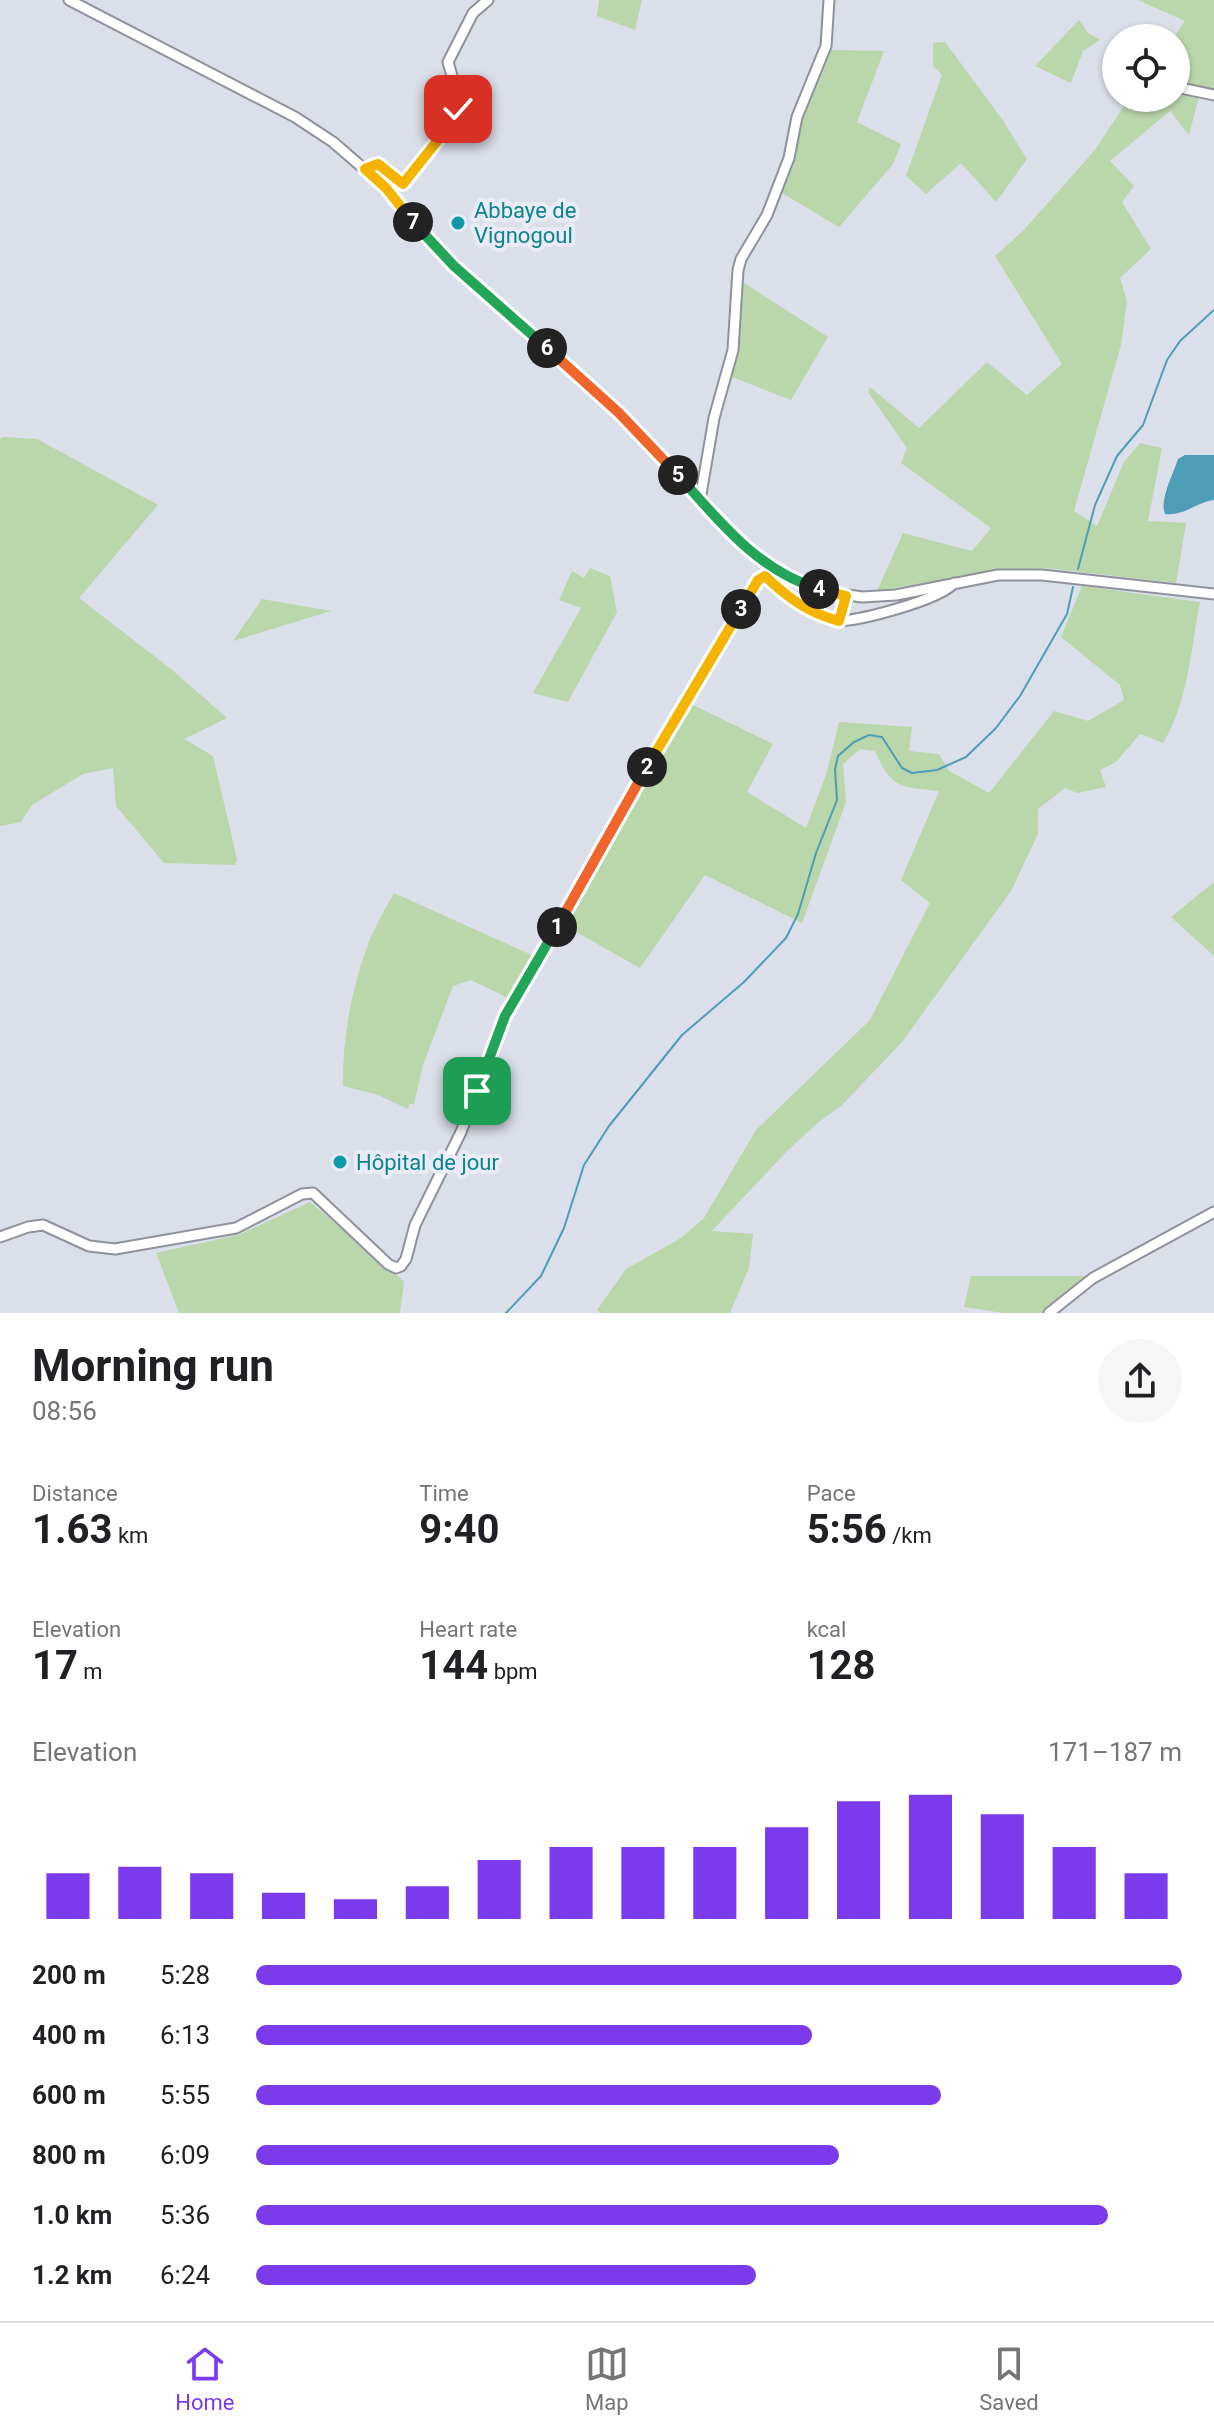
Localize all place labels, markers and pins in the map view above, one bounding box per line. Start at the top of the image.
pin [424,75,492,143]
place label: Abbaye de Vignogoul [474,198,576,248]
pin: 7 [393,202,433,242]
marker: Abbaye de Vignogoul [449,214,467,232]
pin: 6 [527,328,567,368]
pin: 5 [658,455,698,495]
pin: 4 [799,569,839,609]
pin: 3 [721,589,761,629]
pin: 2 [627,747,667,787]
pin: 1 [537,907,577,947]
pin [443,1057,511,1125]
place label: Hôpital de jour [356,1150,499,1175]
marker: Hôpital de jour [331,1153,349,1171]

